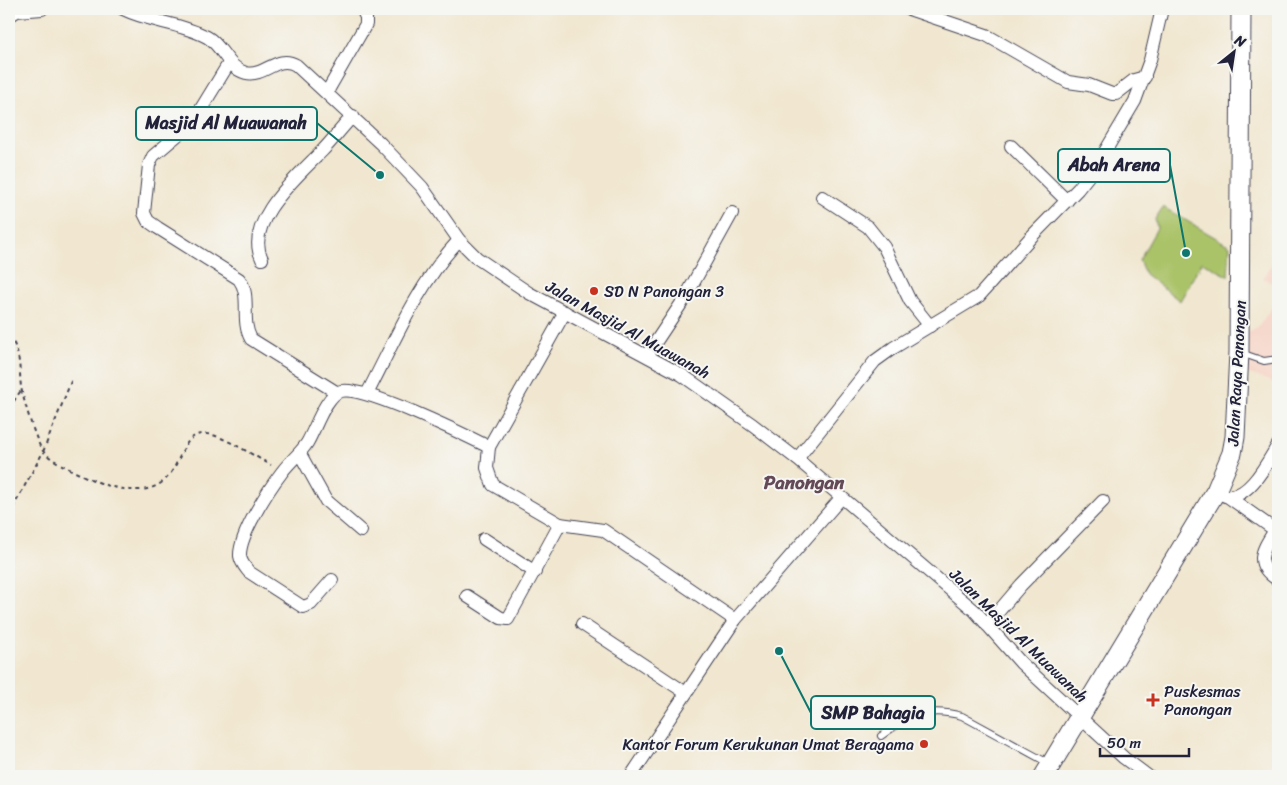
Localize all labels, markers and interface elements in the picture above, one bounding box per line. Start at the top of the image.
text: N [1229,27,1251,55]
north arrow [1210,28,1260,78]
callout: Masjid Al Muawanah [136,107,317,140]
text: Masjid Al Muawanah [144,107,307,139]
callout: Abah Arena [1058,149,1170,182]
text: Abah Arena [1067,149,1161,181]
street label: Jalan Masjid Al Muawanah [539,272,715,387]
place label: SD N Panongan 3 [604,277,724,306]
marker: SD N Panongan 3 [588,285,600,297]
street label: Jalan Raya Panongan [1218,299,1255,448]
district label: Panongan [764,466,845,499]
street label: Jalan Masjid Al Muawanah [942,560,1095,710]
place label: Puskesmas Panongan [1164,677,1241,724]
marker: Puskesmas Panongan [1146,693,1160,707]
callout: SMP Bahagia [811,696,935,729]
text: SMP Bahagia [820,697,925,729]
scale bar [1100,725,1188,757]
place label: Kantor Forum Kerukunan Umat Beragama [622,730,914,759]
text: 50 m [1107,730,1142,756]
marker: Kantor Forum Kerukunan Umat Beragama [918,738,930,750]

